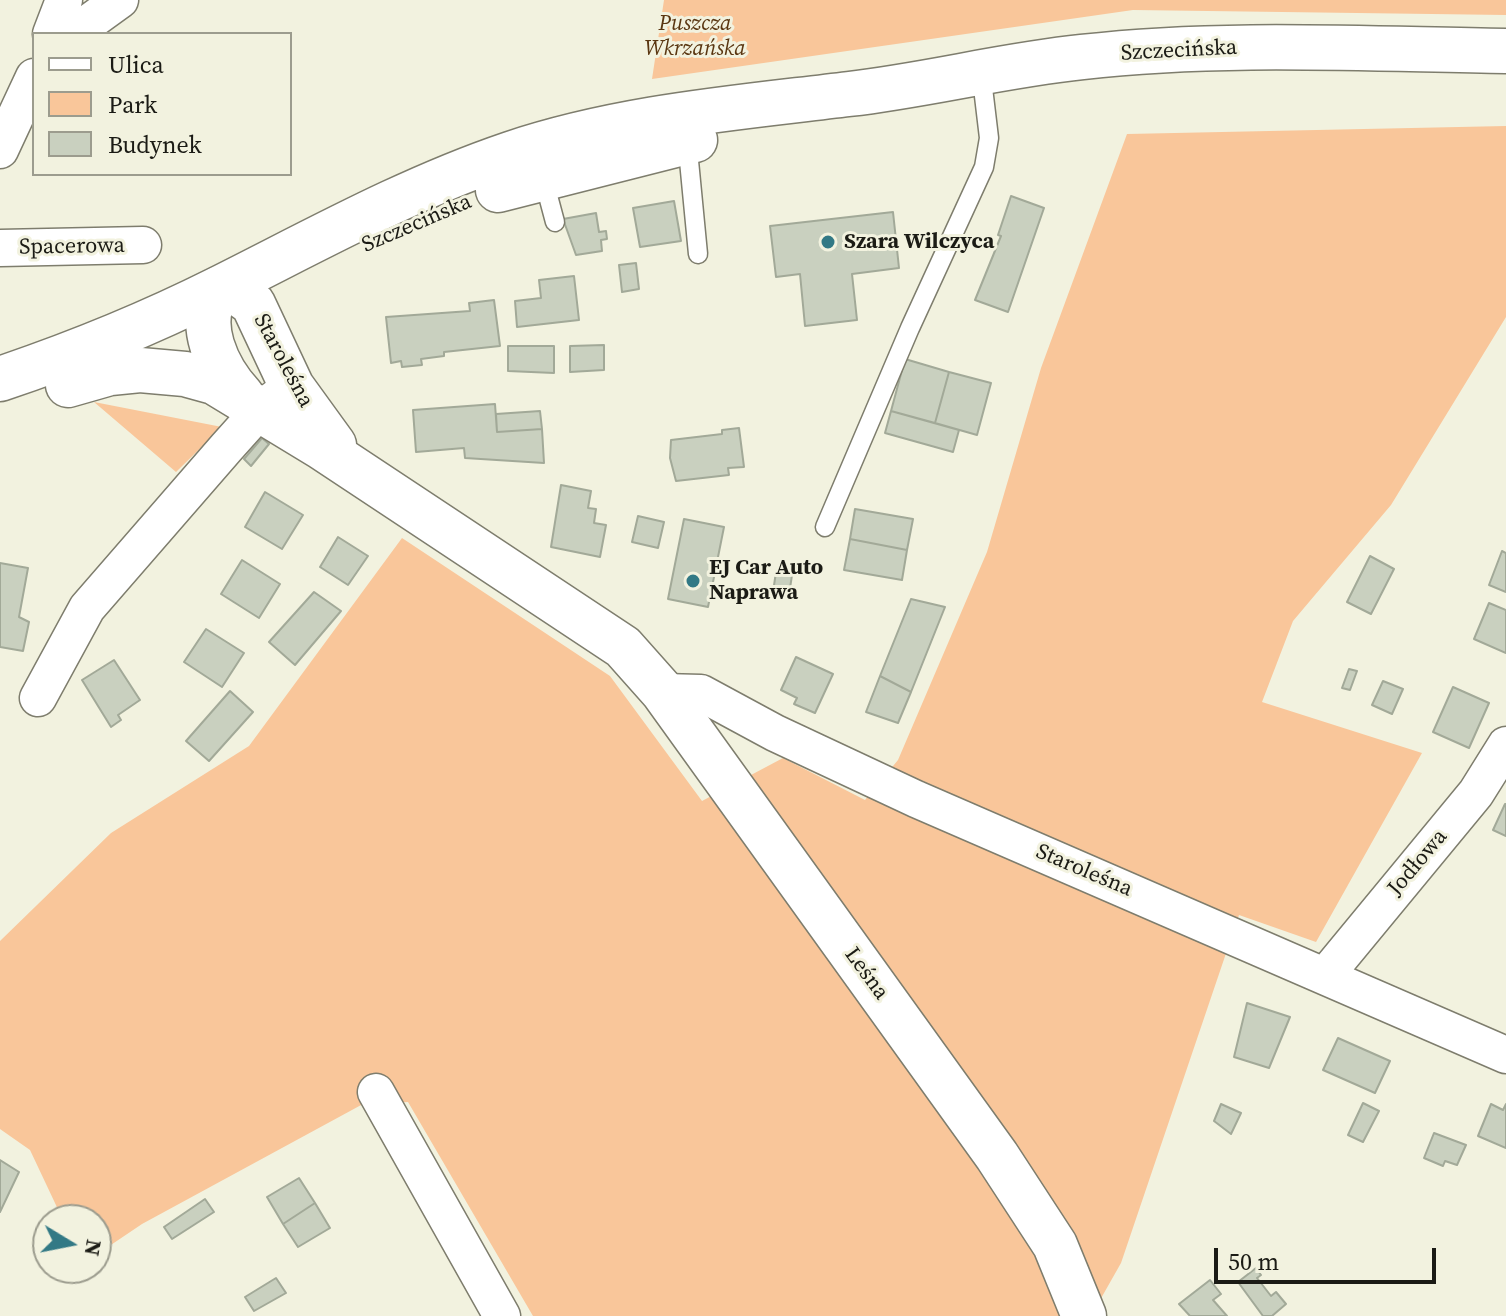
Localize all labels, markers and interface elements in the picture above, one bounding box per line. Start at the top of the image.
park label: Puszcza Wkrzańska [644,11,746,62]
legend [32,32,292,176]
street label: Szczecińska [1120,35,1238,67]
text: Ulica [108,48,164,81]
text: Park [108,88,157,121]
text: Budynek [108,128,202,161]
street label: Szczecińska [358,189,476,259]
place label: Szara Wilczyca [844,229,994,255]
street label: Spacerowa [19,233,125,261]
marker: Szara Wilczyca [819,233,837,251]
street label: Staroleśna [247,310,319,412]
place label: EJ Car Auto Naprawa [709,555,823,606]
marker: EJ Car Auto Naprawa [684,572,702,590]
street label: Jodłowa [1383,824,1453,902]
street label: Staroleśna [1032,839,1136,903]
street label: Leśna [838,943,894,1005]
north arrow [32,1204,112,1284]
scale bar [1218,1232,1440,1282]
text: N [78,1237,110,1258]
text: 50 m [1228,1245,1279,1278]

